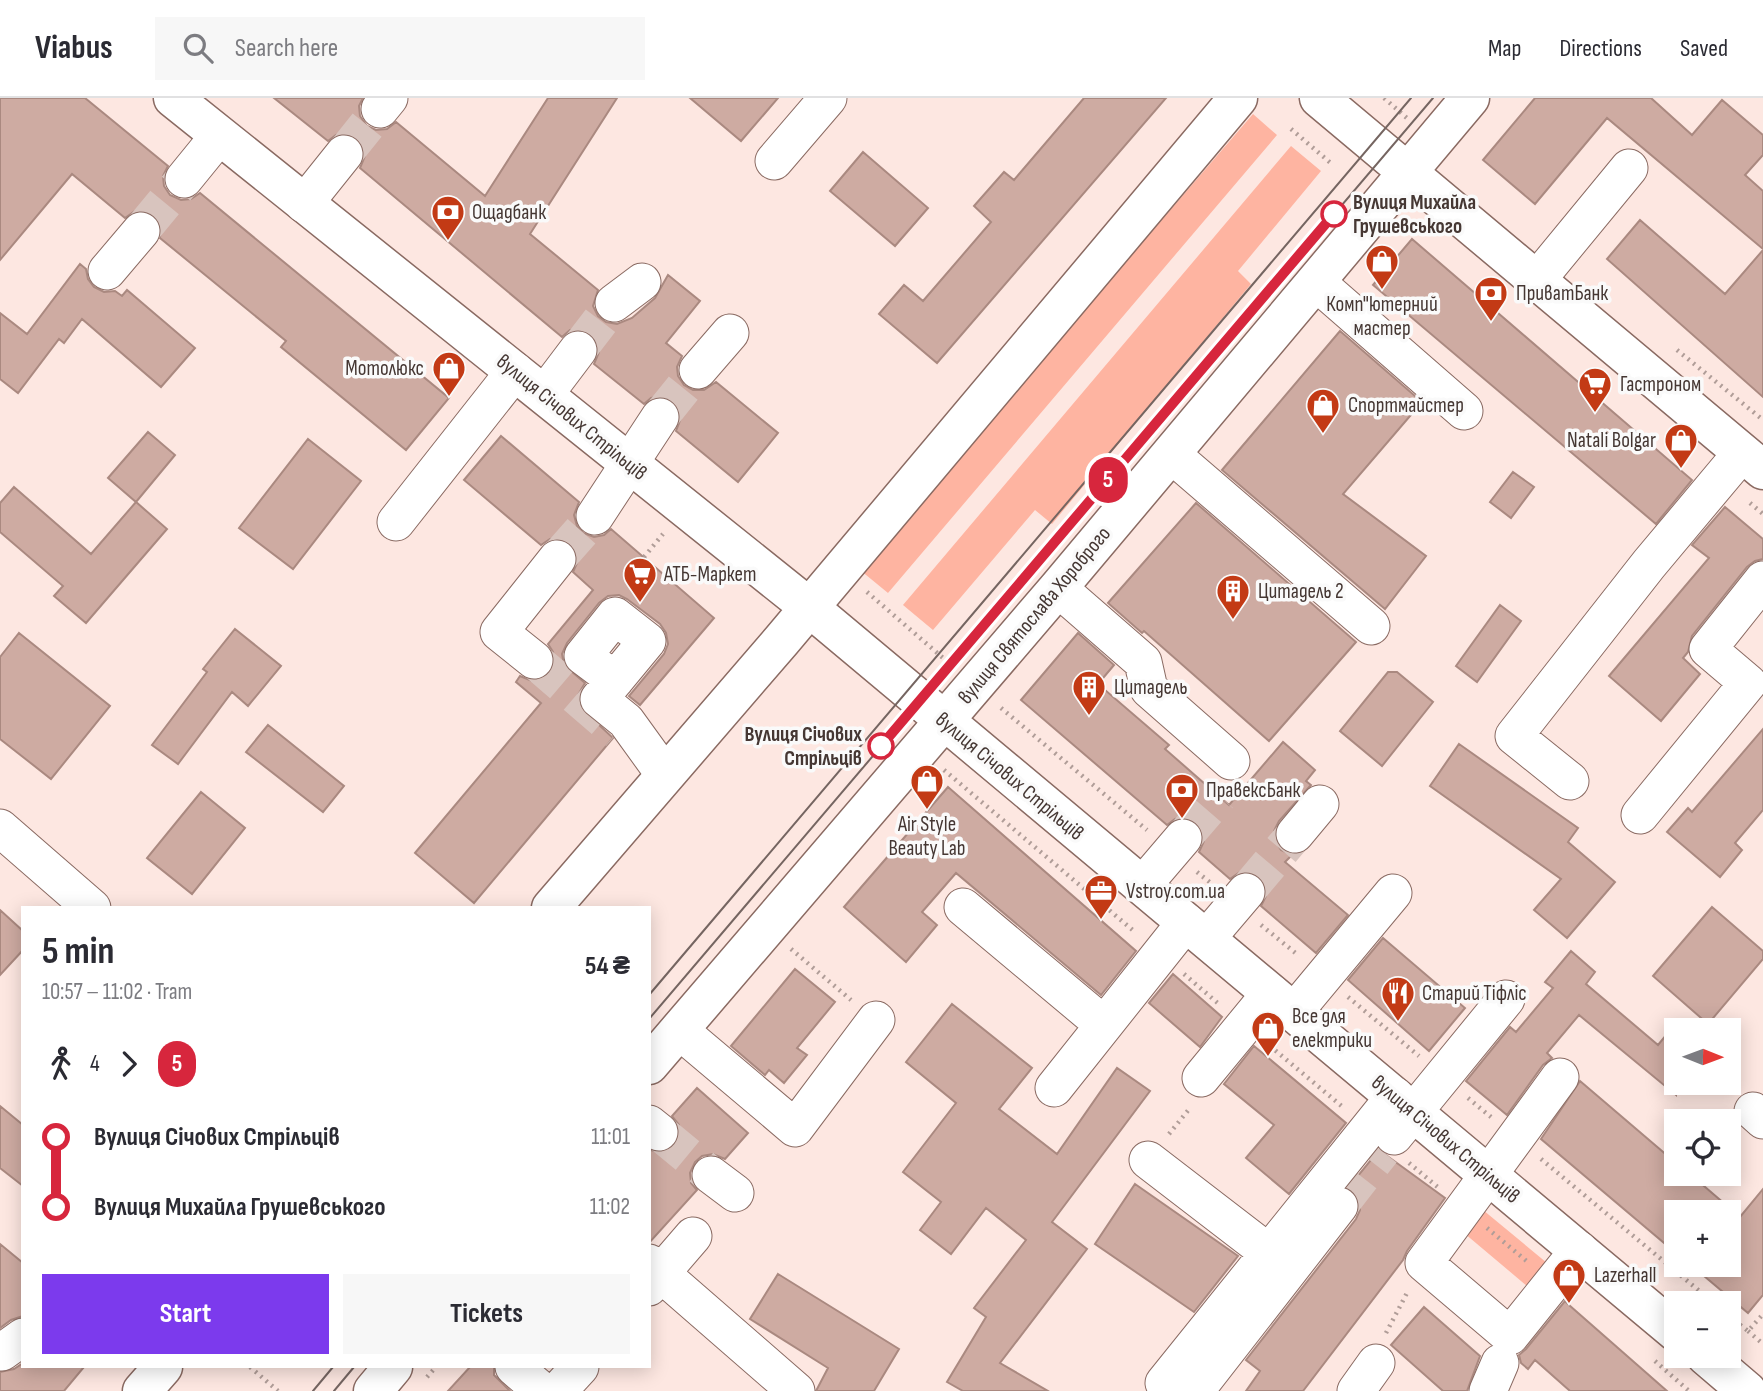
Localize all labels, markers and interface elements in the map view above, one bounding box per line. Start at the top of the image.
search box [155,17,645,80]
text: Viabus [35,28,113,68]
icon: search [179,29,217,67]
text: Search here [235,33,338,64]
text: Map [1488,34,1521,63]
text: Directions [1559,34,1642,63]
text: Saved [1680,34,1728,63]
place label: Вулиця Михайла Грушевського [1353,190,1476,239]
bank icon: Ощадбанк [429,193,467,242]
place label: Ощадбанк [472,200,546,225]
marker: Вулиця Михайла Грушевського [1321,201,1347,227]
shop icon: Комп"ютерний мастер [1363,242,1401,291]
bank icon: ПриватБанк [1472,274,1510,323]
place label: ПриватБанк [1516,281,1608,306]
place label: Комп"ютерний мастер [1326,292,1438,341]
shop icon: Мотолюкс [430,349,468,398]
street label: вулиця Січових Стрільців [491,349,652,486]
place label: Мотолюкс [345,356,424,381]
supermarket icon: Гастроном [1576,365,1614,414]
place label: Гастроном [1620,372,1701,397]
shop icon: Спортмайстер [1304,386,1342,435]
place label: Спортмайстер [1348,393,1464,418]
shop icon: Natali Bolgar [1662,421,1700,470]
place label: Natali Bolgar [1567,428,1656,453]
line badge: 5 [1085,457,1131,503]
text: 5 [1103,465,1113,494]
street label: вулиця Святослава Хороброго [953,522,1116,709]
supermarket icon: АТБ-Маркет [621,555,659,604]
place label: АТБ-Маркет [663,562,756,587]
building icon: Цитадель 2 [1214,572,1252,621]
place label: Цитадель 2 [1258,579,1344,604]
building icon: Цитадель [1070,668,1108,717]
place label: Цитадель [1114,675,1188,700]
street label: вулиця Січових Стрільців [930,707,1089,846]
place label: Вулиця Січових Стрільців [745,722,862,771]
marker: Вулиця Січових Стрільців [868,733,894,759]
shop icon: Air Style Beauty Lab [908,762,946,811]
bank icon: ПравексБанк [1163,771,1201,820]
place label: ПравексБанк [1206,778,1301,803]
place label: Air Style Beauty Lab [888,812,966,861]
office icon: Vstroy.com.ua [1082,872,1120,921]
place label: Vstroy.com.ua [1126,879,1225,904]
text: 5 min [42,929,114,974]
text: 54 ₴ [585,951,630,982]
restaurant icon: Старий Тіфліс [1379,974,1417,1023]
text: 10:57 – 11:02 · Tram [42,978,192,1006]
place label: Старий Тіфліс [1422,981,1527,1006]
place label: Все для електрики [1292,1004,1372,1053]
shop icon: Все для електрики [1249,1009,1287,1058]
north arrow [1664,1018,1741,1096]
map controls [1664,1018,1741,1368]
icon: walk [42,1045,80,1083]
icon: forward [110,1045,148,1083]
text: 5 [172,1049,182,1078]
text: 4 [90,1050,100,1078]
street label: вулиця Січових Стрільців [1366,1070,1525,1209]
button: locate [1664,1109,1741,1186]
text: Вулиця Січових Стрільців [94,1122,340,1153]
text: 11:01 [591,1123,630,1151]
text: Вулиця Михайла Грушевського [94,1192,386,1223]
text: 11:02 [590,1193,630,1221]
button: + [1664,1200,1741,1277]
shop icon: Lazerhall [1550,1256,1588,1305]
place label: Lazerhall [1594,1263,1656,1288]
button: Start [42,1274,329,1354]
button: Tickets [343,1274,630,1354]
button: − [1664,1291,1741,1368]

